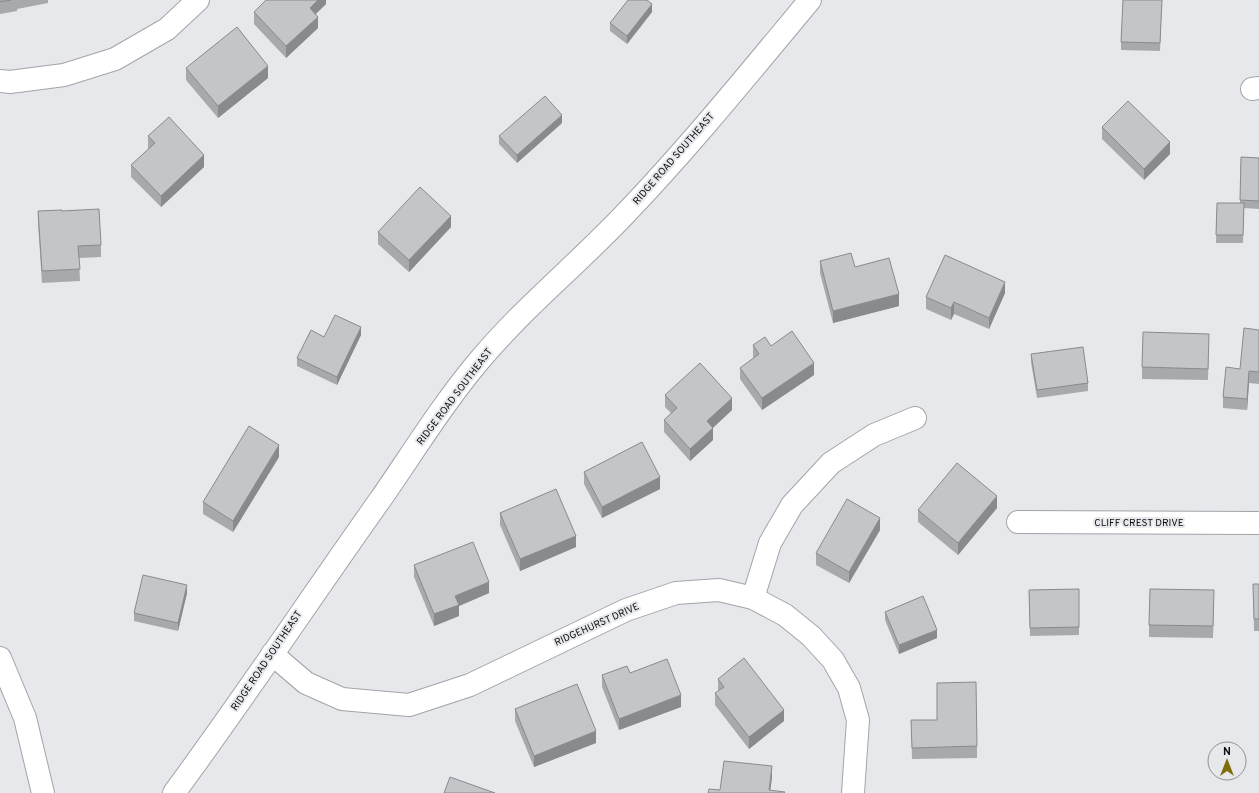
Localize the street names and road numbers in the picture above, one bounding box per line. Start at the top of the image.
street label: RIDGE ROAD SOUTHEAST [630,110,718,208]
street label: RIDGE ROAD SOUTHEAST [414,346,496,448]
street label: CLIFF CREST DRIVE [1094,517,1184,530]
street label: RIDGEHURST DRIVE [553,600,641,650]
street label: RIDGE ROAD SOUTHEAST [229,608,305,714]

